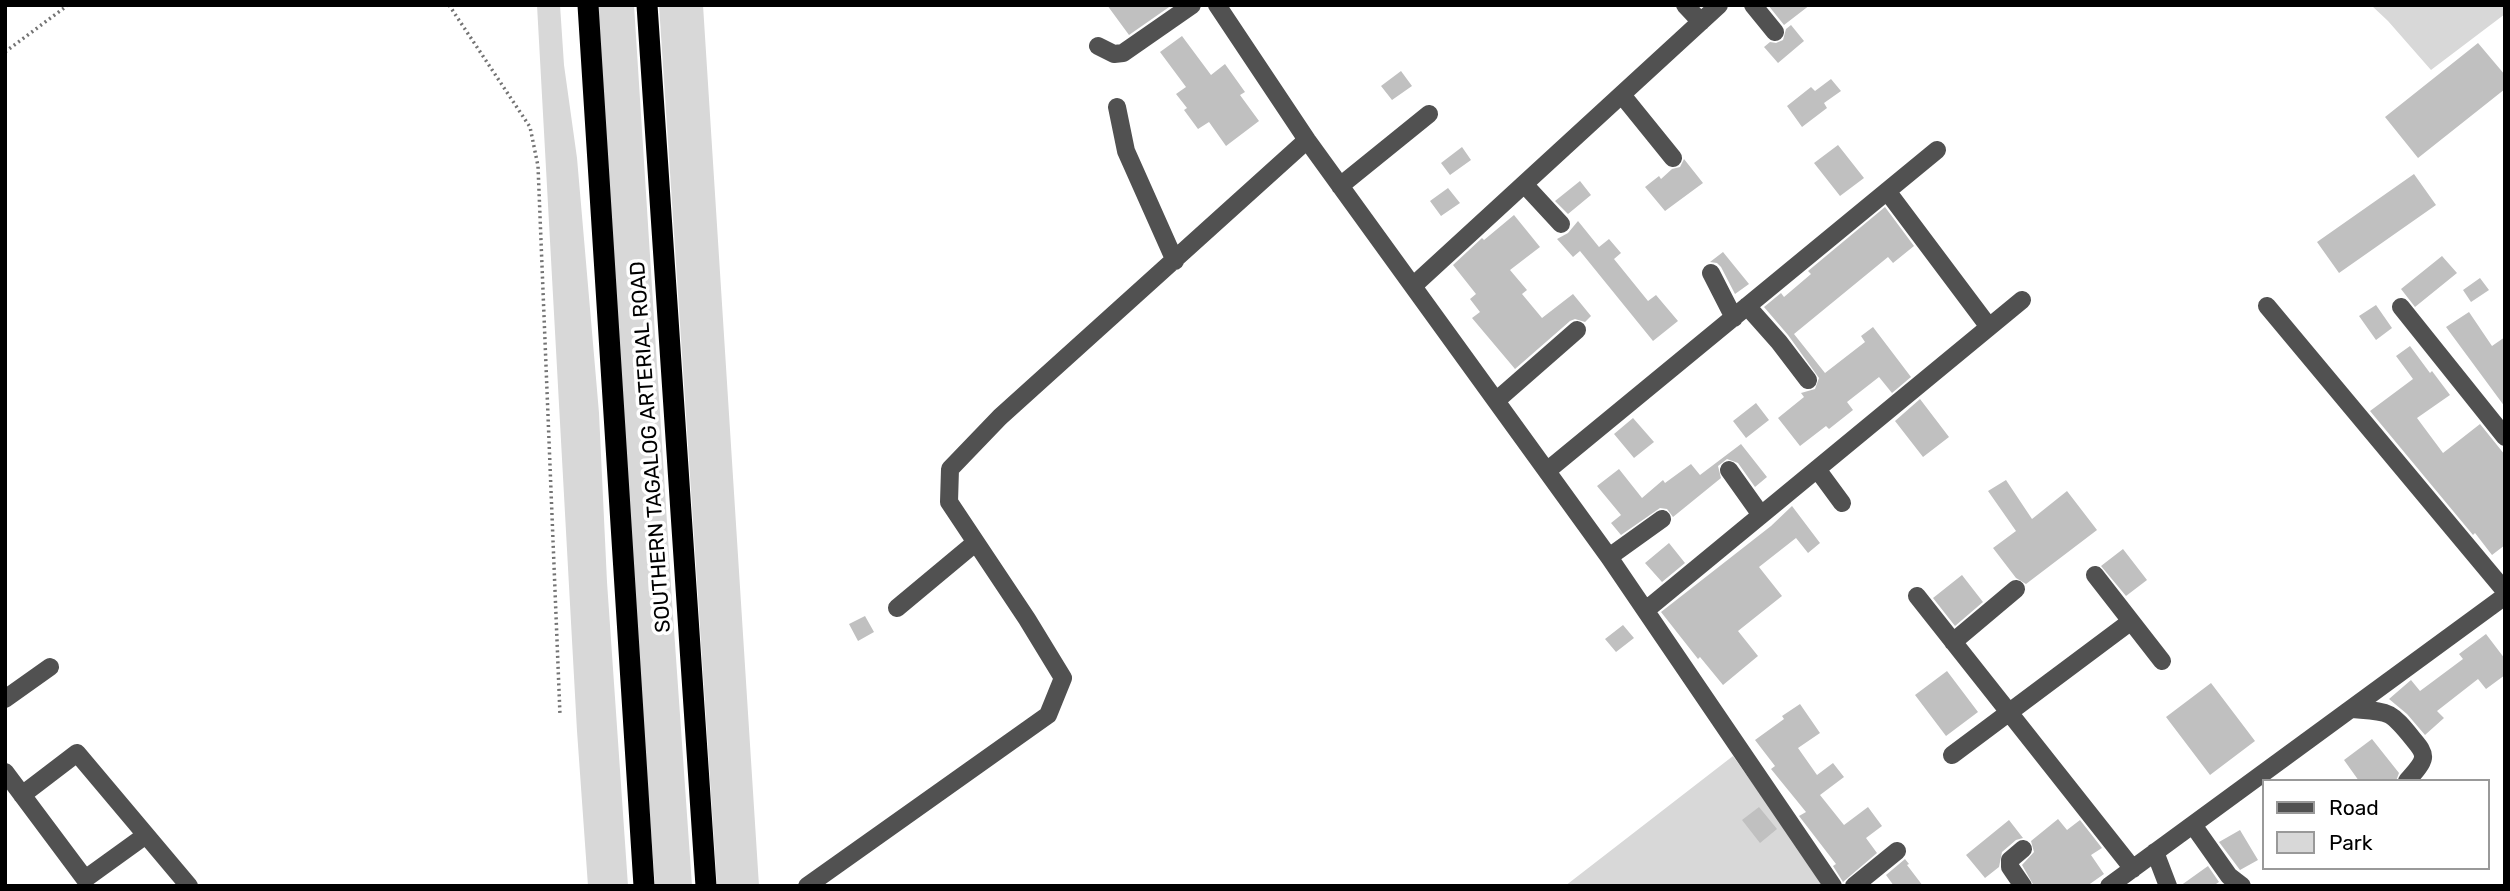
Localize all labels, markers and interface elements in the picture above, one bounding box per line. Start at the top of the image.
street label: SOUTHERN TAGALOG ARTERIAL ROAD [625,260,677,634]
legend [2262,779,2489,870]
text: Road [2329,795,2379,820]
text: Park [2329,830,2373,855]

